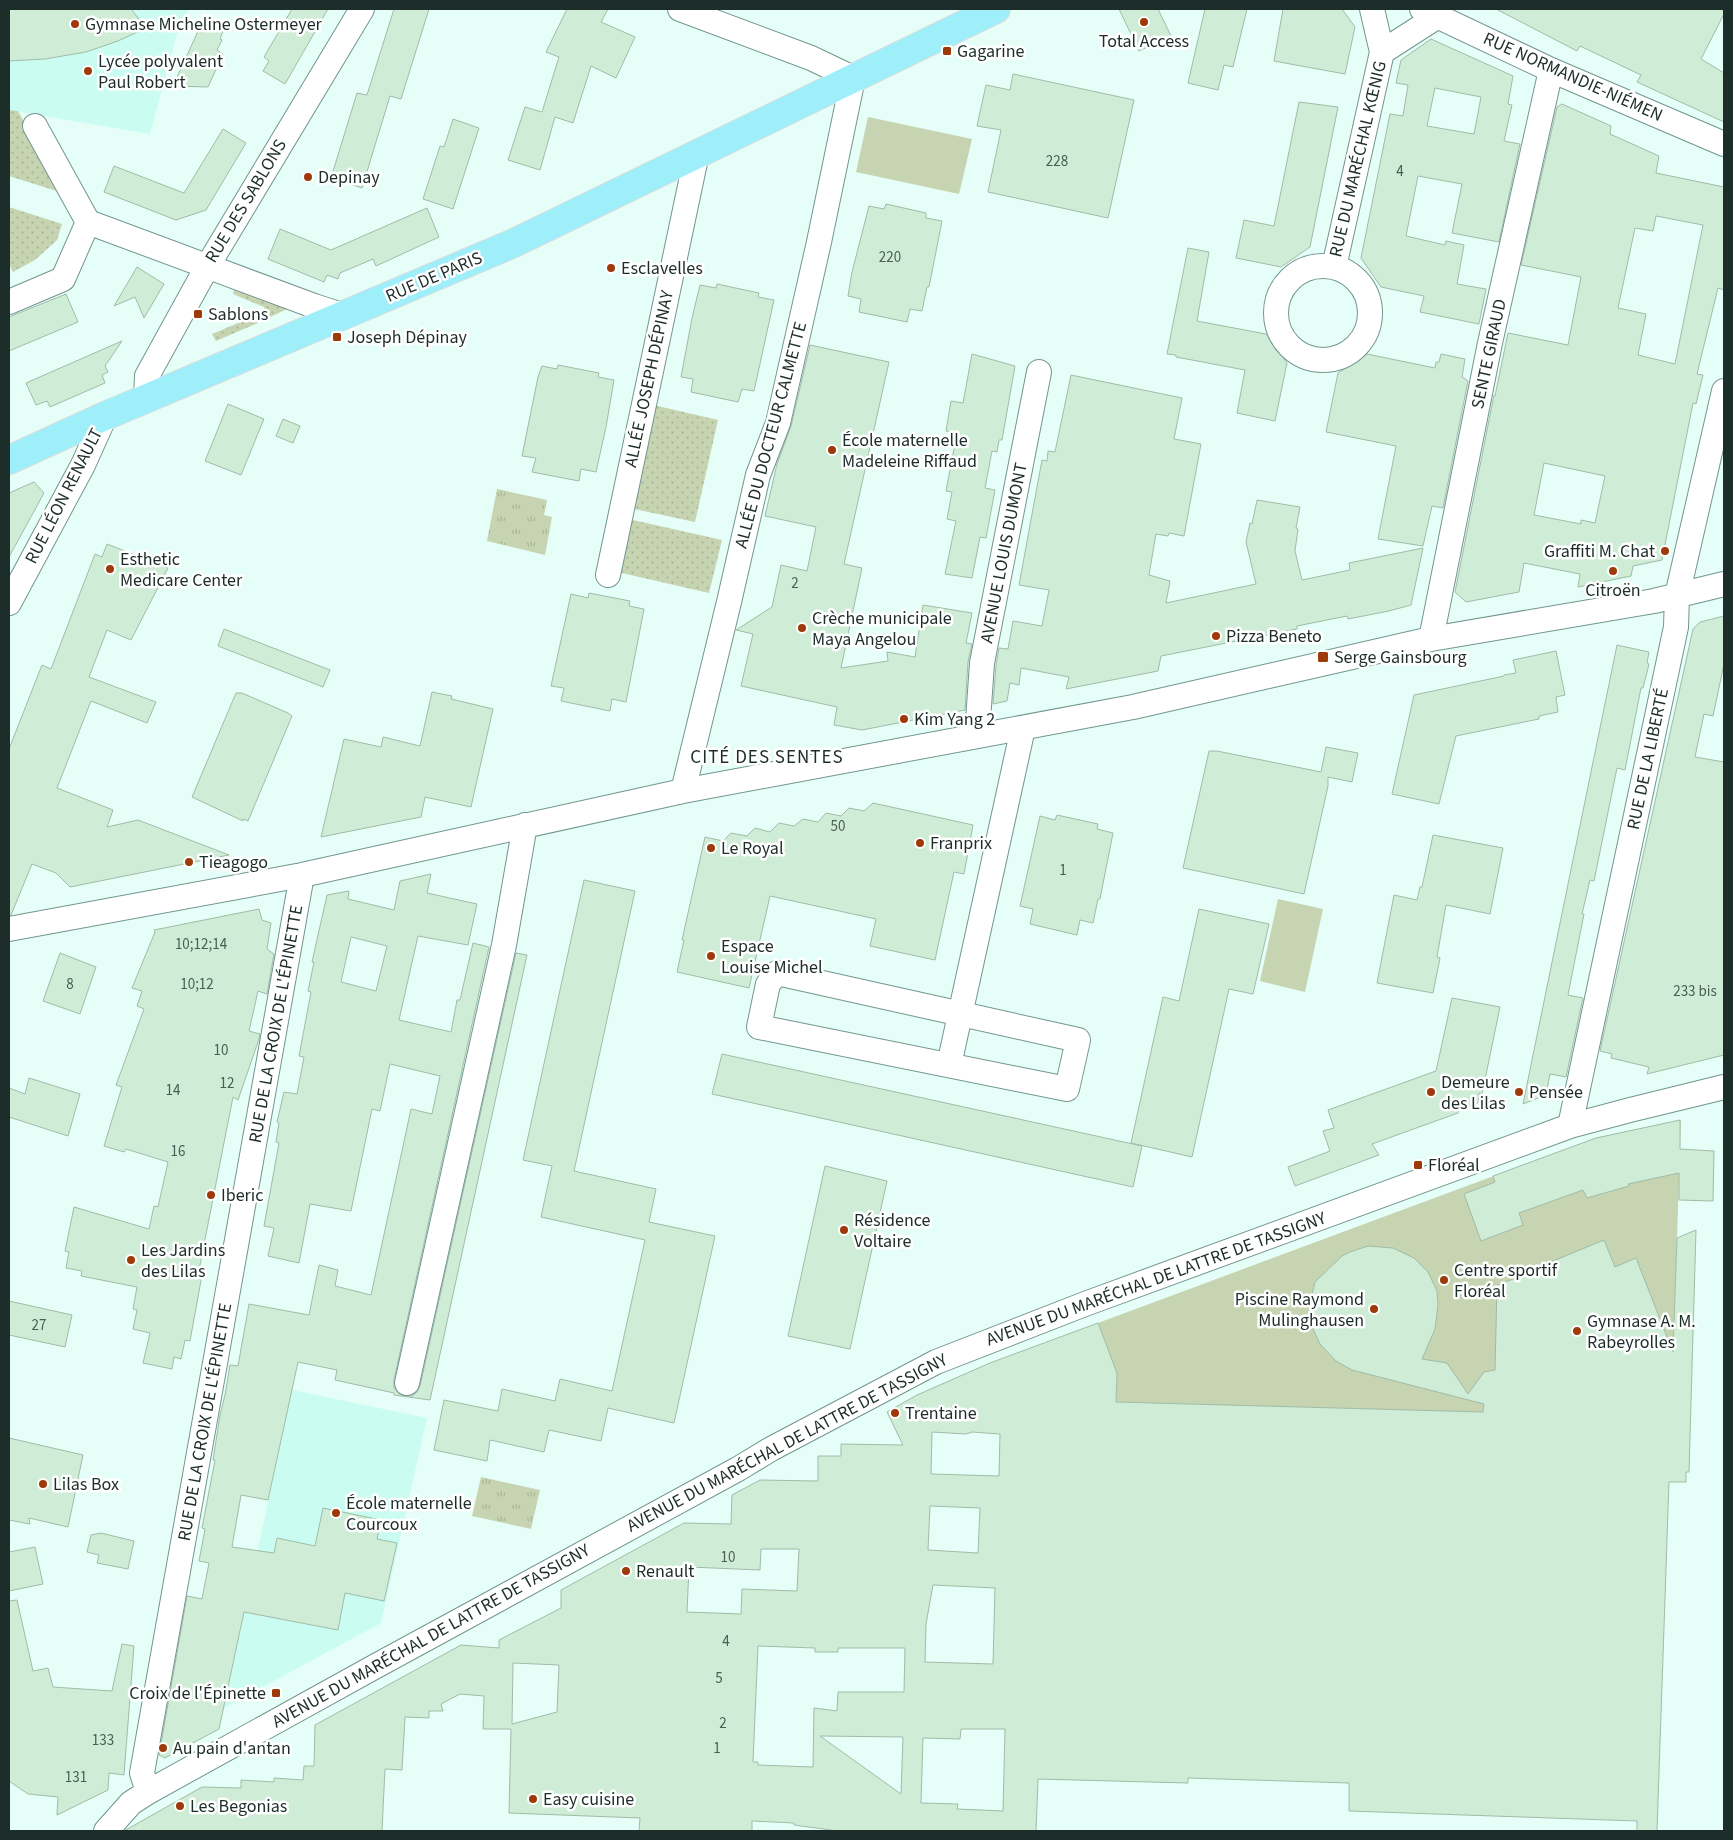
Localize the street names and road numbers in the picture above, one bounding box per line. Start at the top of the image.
street label: RUE NORMANDIE-NIÉMEN [1479,26,1667,128]
street label: RUE DU MARÉCHAL KŒNIG [1323,58,1393,260]
street label: RUE DES SABLONS [199,134,293,268]
street label: RUE DE PARIS [382,245,486,309]
street label: ALLÉE JOSEPH DÉPINAY [618,288,680,470]
street label: SENTE GIRAUD [1465,297,1513,411]
street label: ALLÉE DU DOCTEUR CALMETTE [729,319,813,551]
street label: RUE LÉON RENAULT [19,424,109,568]
street label: AVENUE LOUIS DUMONT [974,460,1034,645]
street label: RUE DE LA LIBERTÉ [1621,686,1675,832]
street label: RUE DE LA CROIX DE L'ÉPINETTE [243,903,309,1145]
street label: AVENUE DU MARÉCHAL DE LATTRE DE TASSIGNY [983,1206,1330,1352]
street label: RUE DE LA CROIX DE L'ÉPINETTE [172,1301,238,1543]
street label: AVENUE DU MARÉCHAL DE LATTRE DE TASSIGNY [622,1347,952,1539]
street label: AVENUE DU MARÉCHAL DE LATTRE DE TASSIGNY [268,1538,595,1734]

